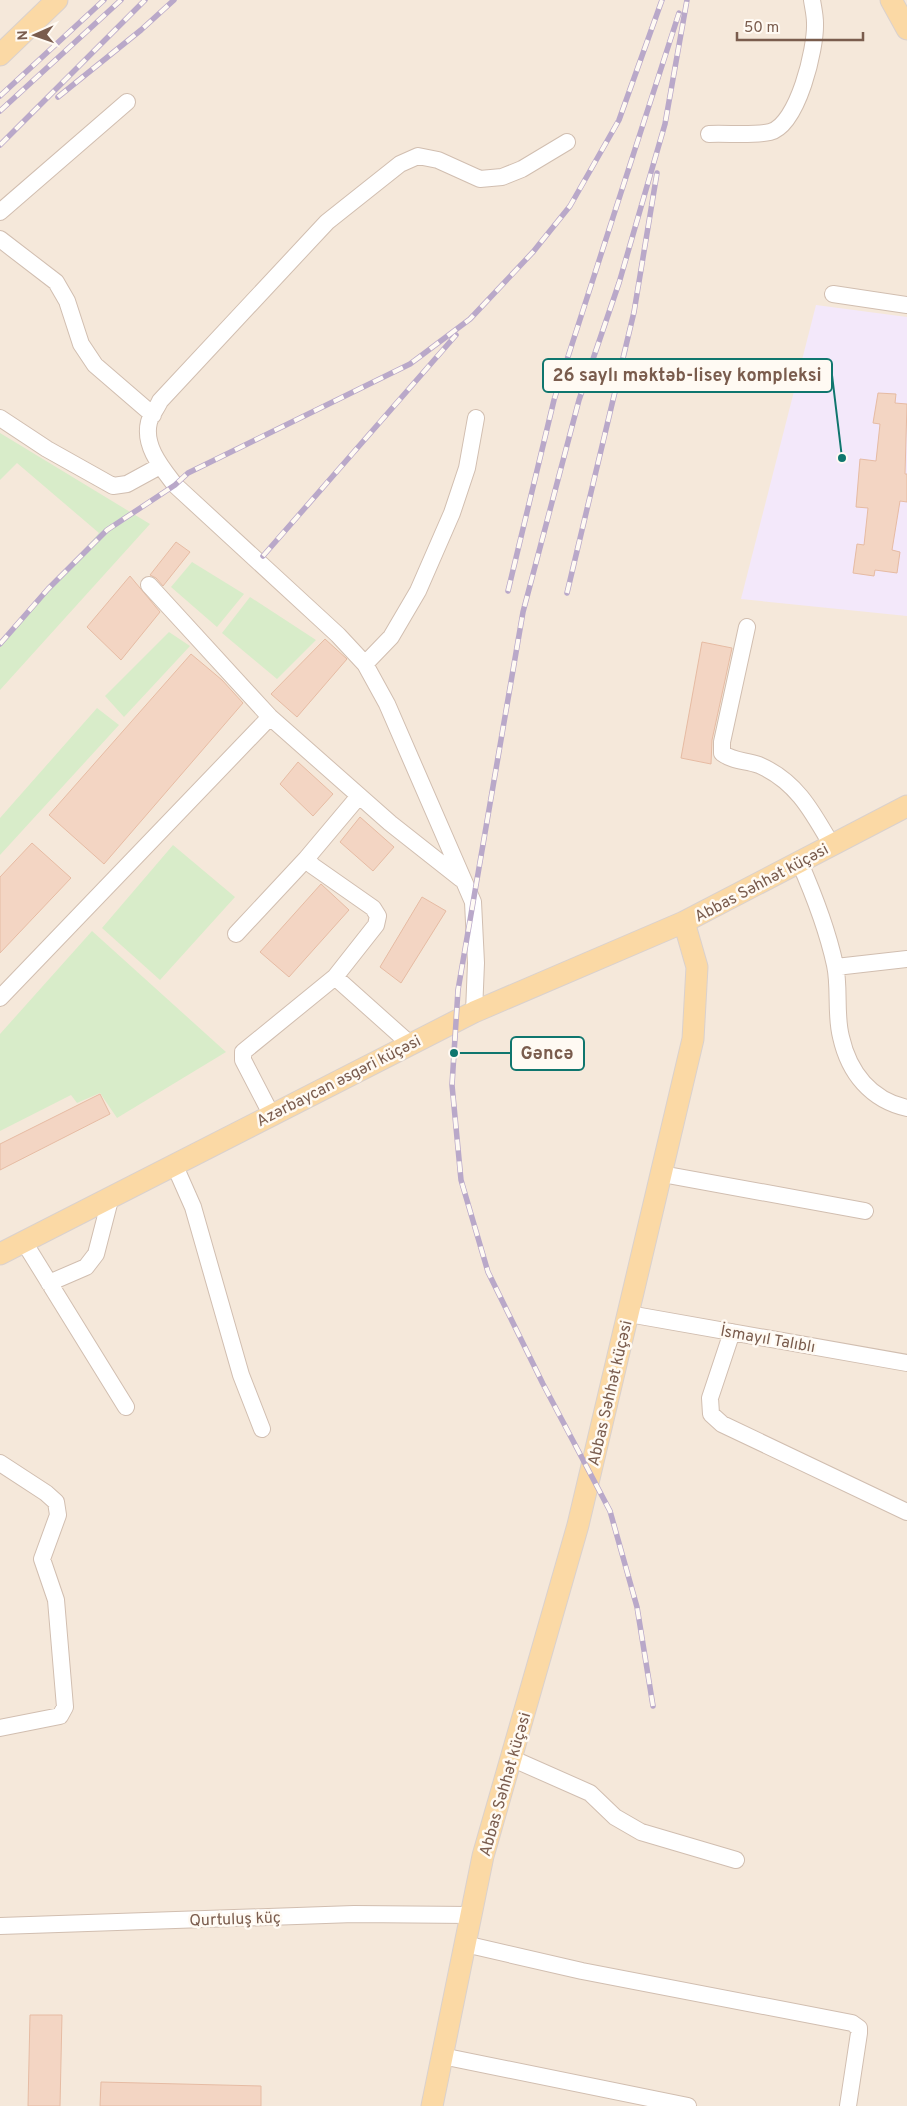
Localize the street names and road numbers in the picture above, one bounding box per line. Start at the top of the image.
street label: Abbas Səhhət küçəsi [692,840,832,928]
street label: Azərbaycan əsgəri küçəsi [253,1032,424,1132]
street label: Abbas Səhhət küçəsi [584,1319,637,1468]
street label: İsmayıl Talıblı [719,1321,817,1358]
street label: Abbas Səhhət küçəsi [476,1710,536,1859]
street label: Qurtuluş küç [189,1908,281,1932]

